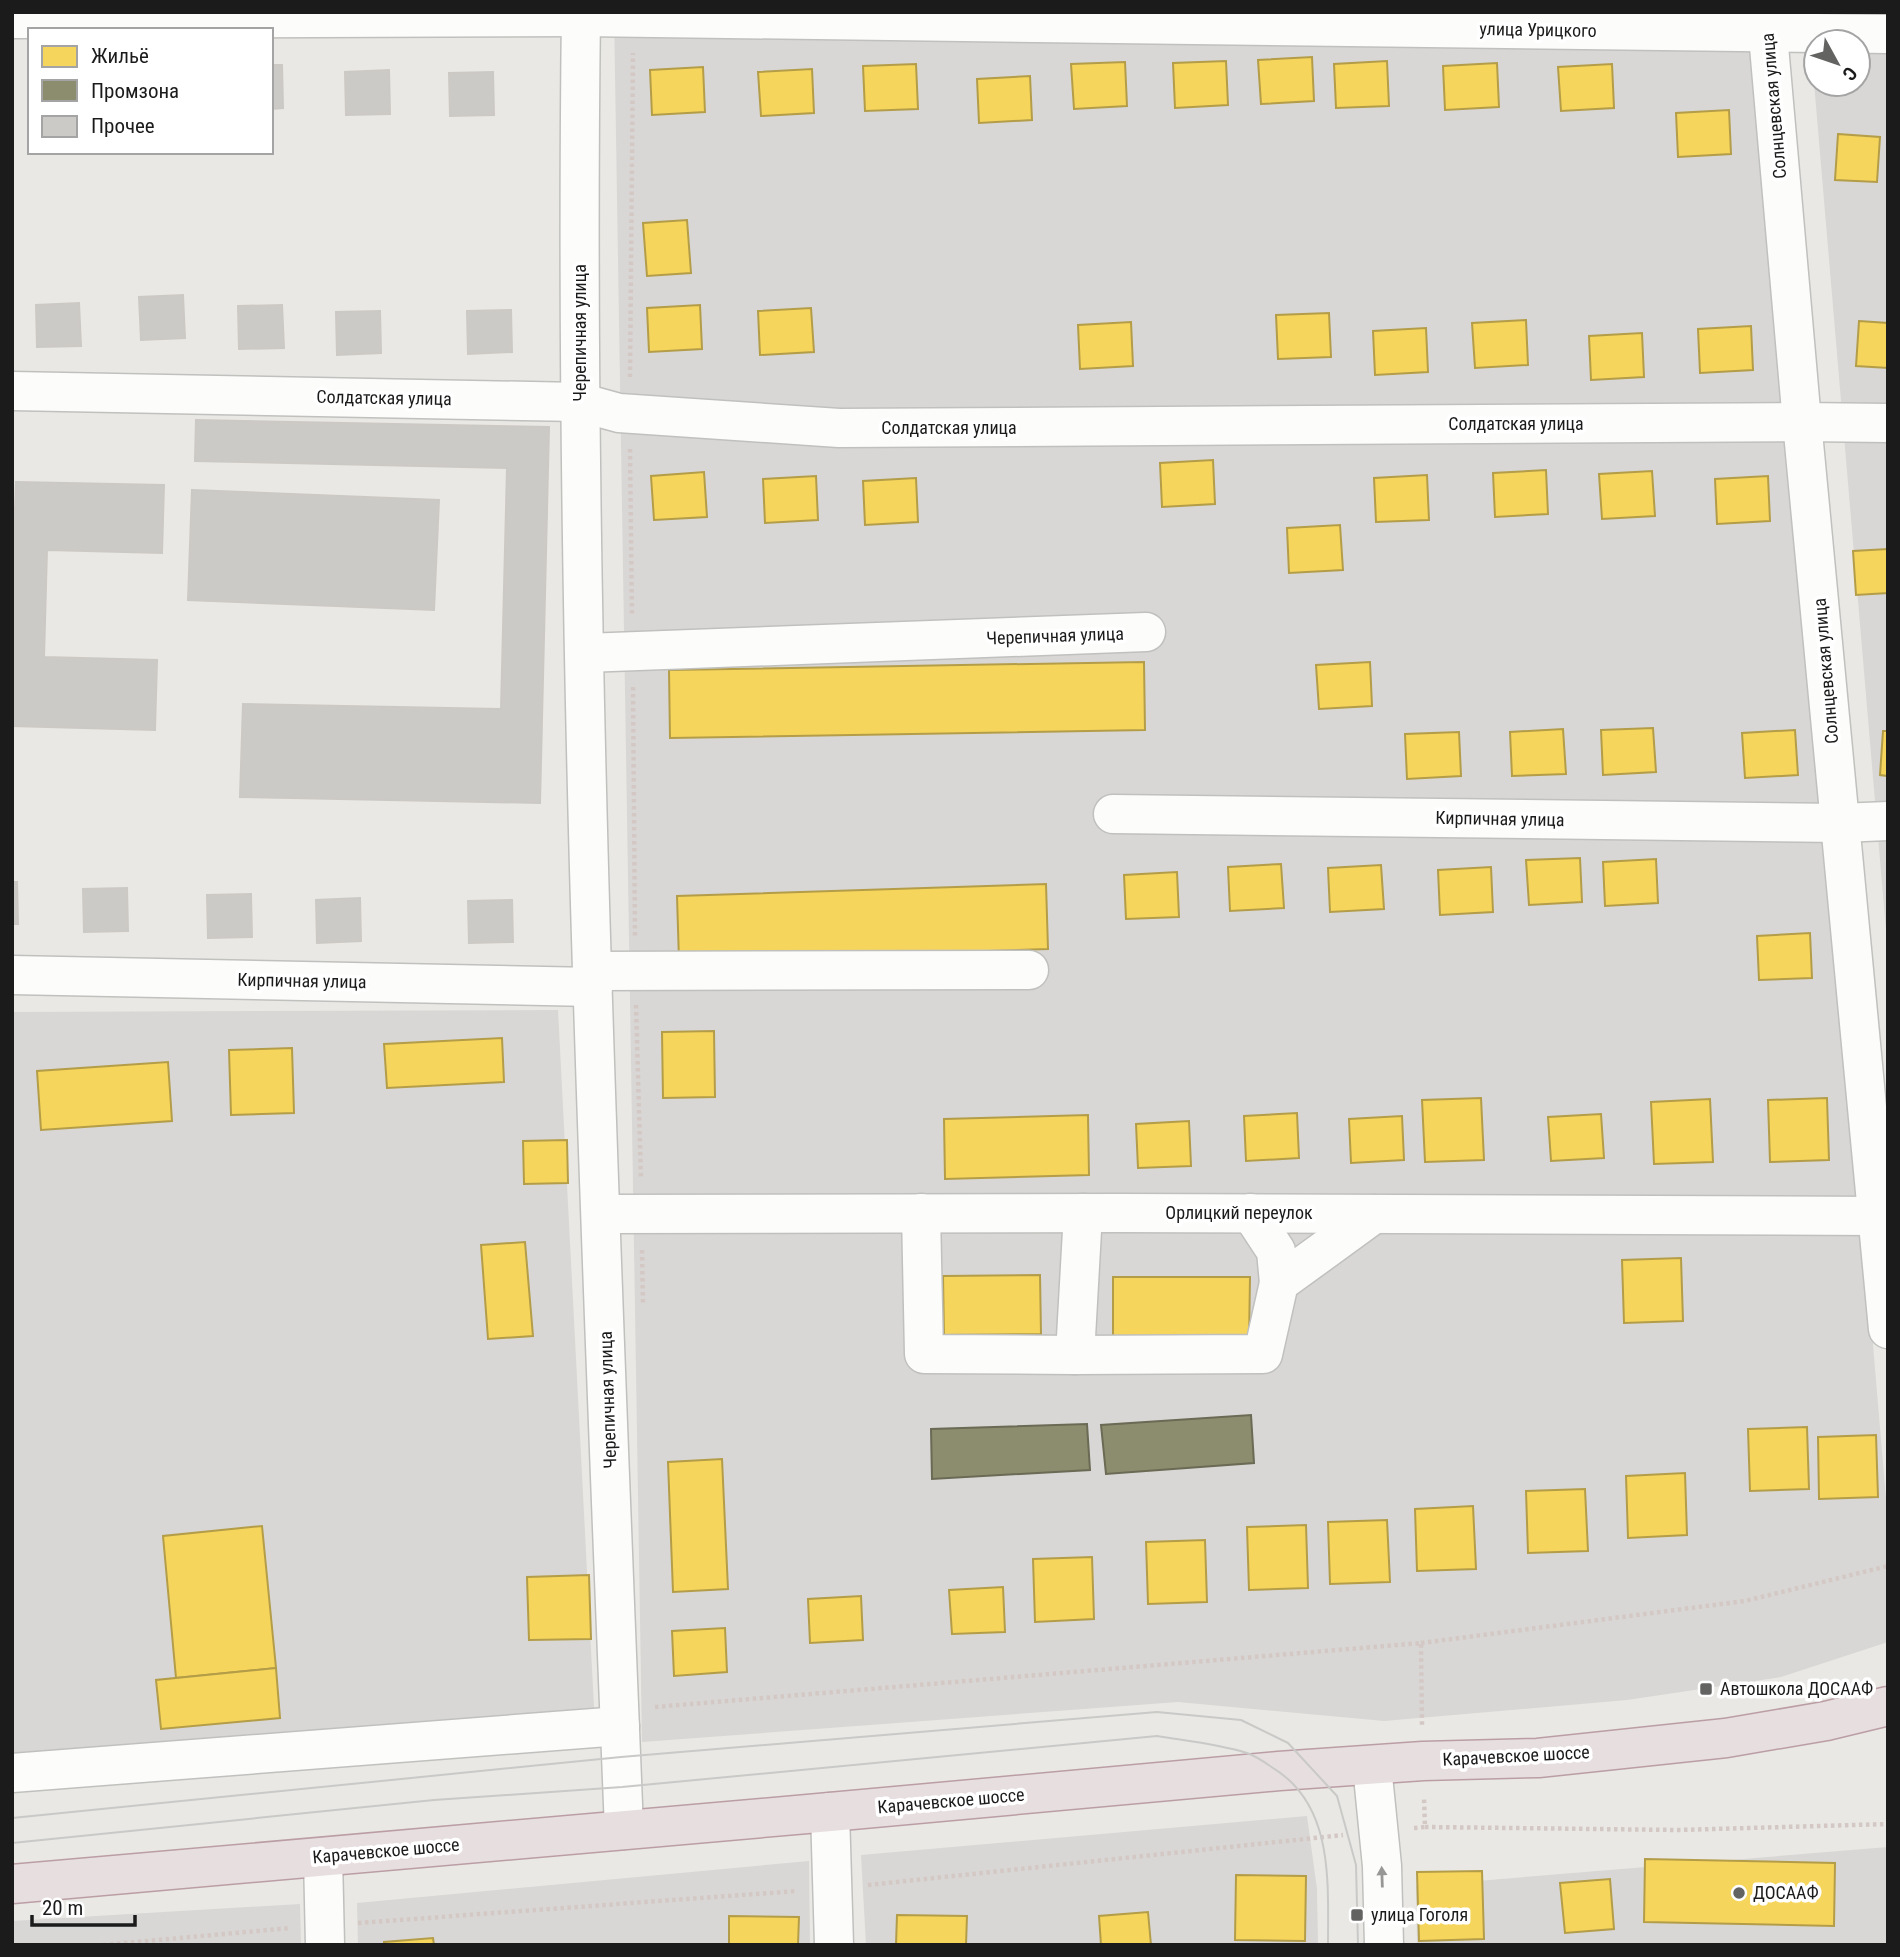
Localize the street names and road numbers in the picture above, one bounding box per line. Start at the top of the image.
street label: улица Урицкого [1479,18,1597,41]
street label: Солнцевская улица [1757,32,1790,180]
street label: Черепичная улица [569,264,590,402]
street label: Солдатская улица [316,386,452,409]
street label: Солдатская улица [1448,413,1584,434]
street label: Солдатская улица [881,417,1017,438]
street label: Солнцевская улица [1809,597,1842,745]
street label: Черепичная улица [986,623,1124,648]
street label: Кирпичная улица [1435,807,1565,830]
street label: Кирпичная улица [237,969,367,992]
street label: Орлицкий переулок [1165,1202,1313,1223]
street label: Черепичная улица [595,1331,620,1469]
street label: Карачевское шоссе [1442,1741,1590,1770]
street label: Карачевское шоссе [877,1784,1025,1817]
street label: Карачевское шоссе [312,1834,460,1867]

